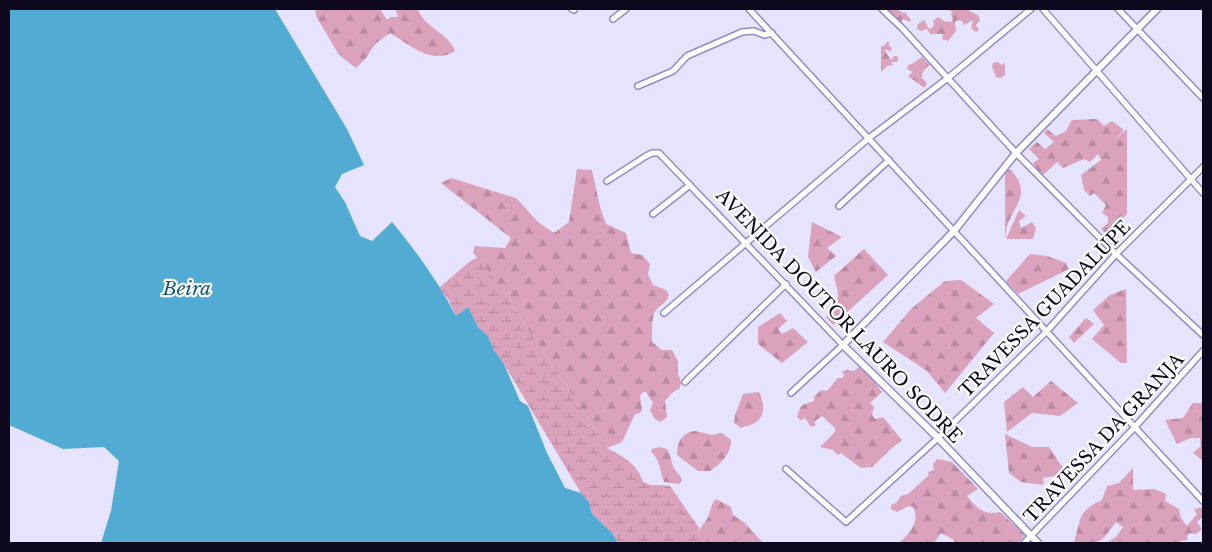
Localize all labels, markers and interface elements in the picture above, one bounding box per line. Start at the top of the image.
street label: AVENIDA DOUTOR LAURO SODRE [711,184,967,447]
street label: TRAVESSA GUADALUPE [955,216,1135,402]
water label: Beira [162,277,211,300]
street label: TRAVESSA DA GRANJA [1020,348,1189,527]

